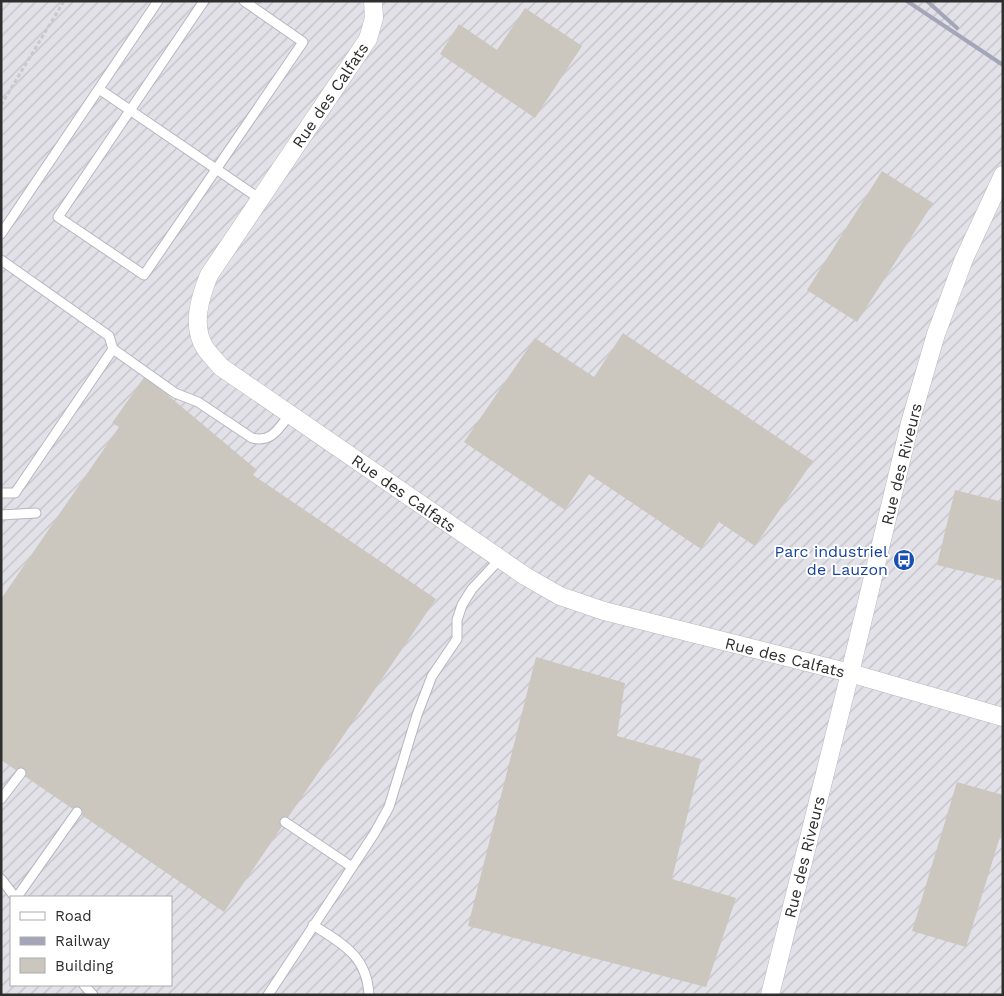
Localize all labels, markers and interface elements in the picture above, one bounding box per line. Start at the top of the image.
street label: Rue des Calfats [288,39,373,151]
street label: Rue des Riveurs [877,401,926,527]
street label: Rue des Calfats [348,450,459,536]
place label: Parc industriel de Lauzon [774,542,888,579]
bus stop icon: Parc industriel de Lauzon [892,548,916,572]
street label: Rue des Calfats [723,633,847,682]
street label: Rue des Riveurs [780,794,829,920]
legend [10,896,172,986]
text: Road [55,907,92,925]
text: Railway [55,932,110,950]
text: Building [55,957,113,975]

